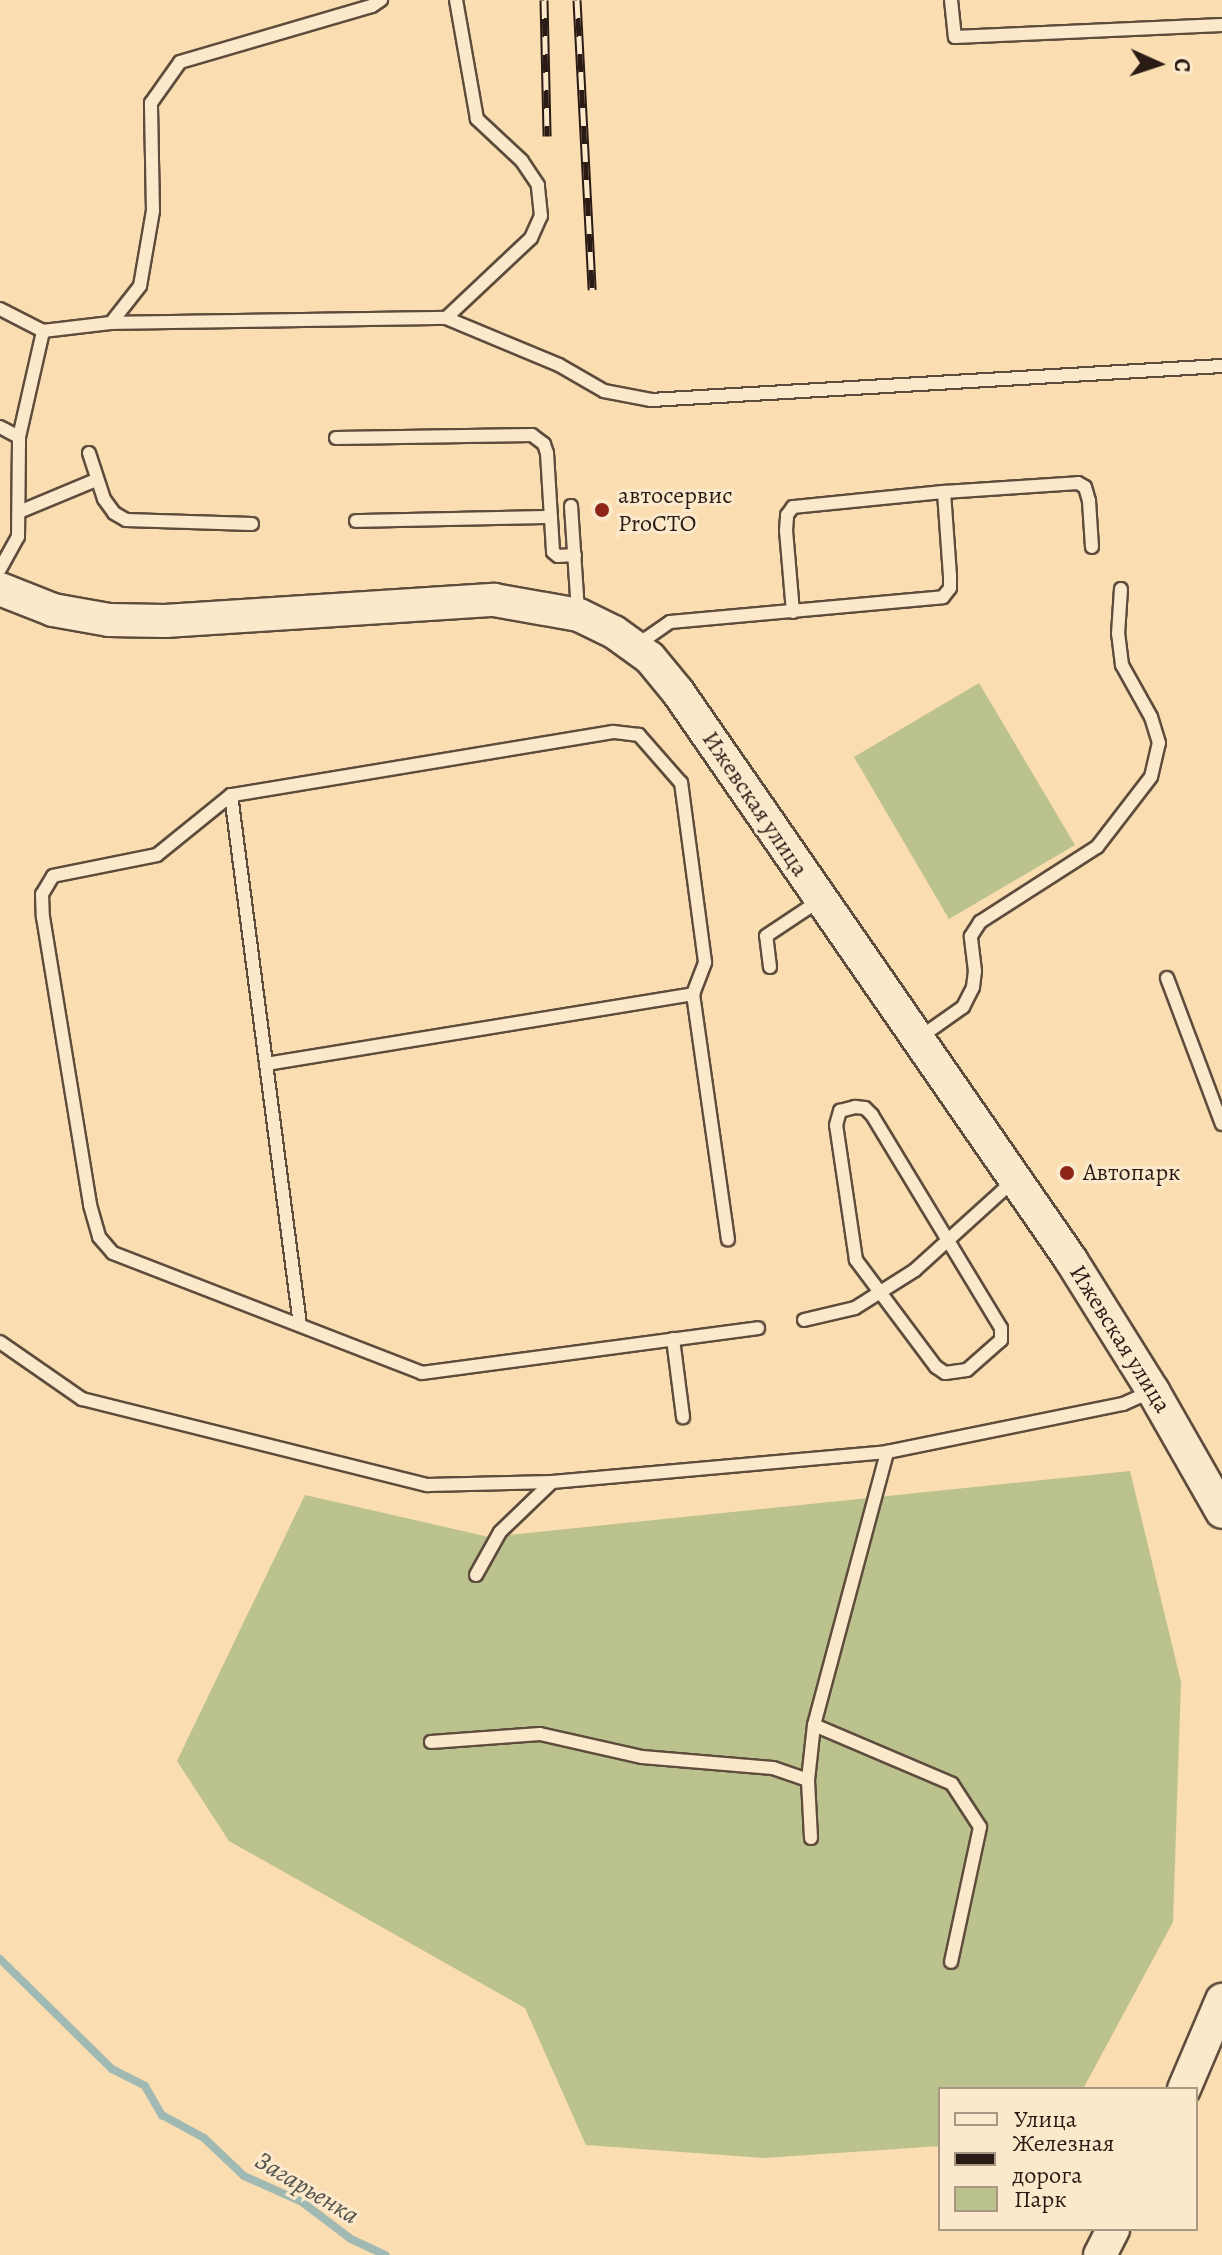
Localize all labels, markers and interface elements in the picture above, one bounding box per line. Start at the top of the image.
north arrow [1118,24,1198,104]
text: С [1167,58,1197,73]
place label: автосервис ProСТО [618,482,733,538]
marker: автосервис ProСТО [593,501,611,519]
street label: Ижевская улица [696,726,814,882]
place label: Автопарк [1083,1159,1181,1187]
marker: Автопарк [1058,1164,1076,1182]
street label: Ижевская улица [1063,1260,1177,1418]
legend [938,2087,1198,2231]
text: Улица [1014,2103,1077,2135]
text: Железная дорога [1012,2127,1114,2191]
water label: Загарьенка [249,2145,365,2231]
text: Парк [1014,2183,1067,2215]

